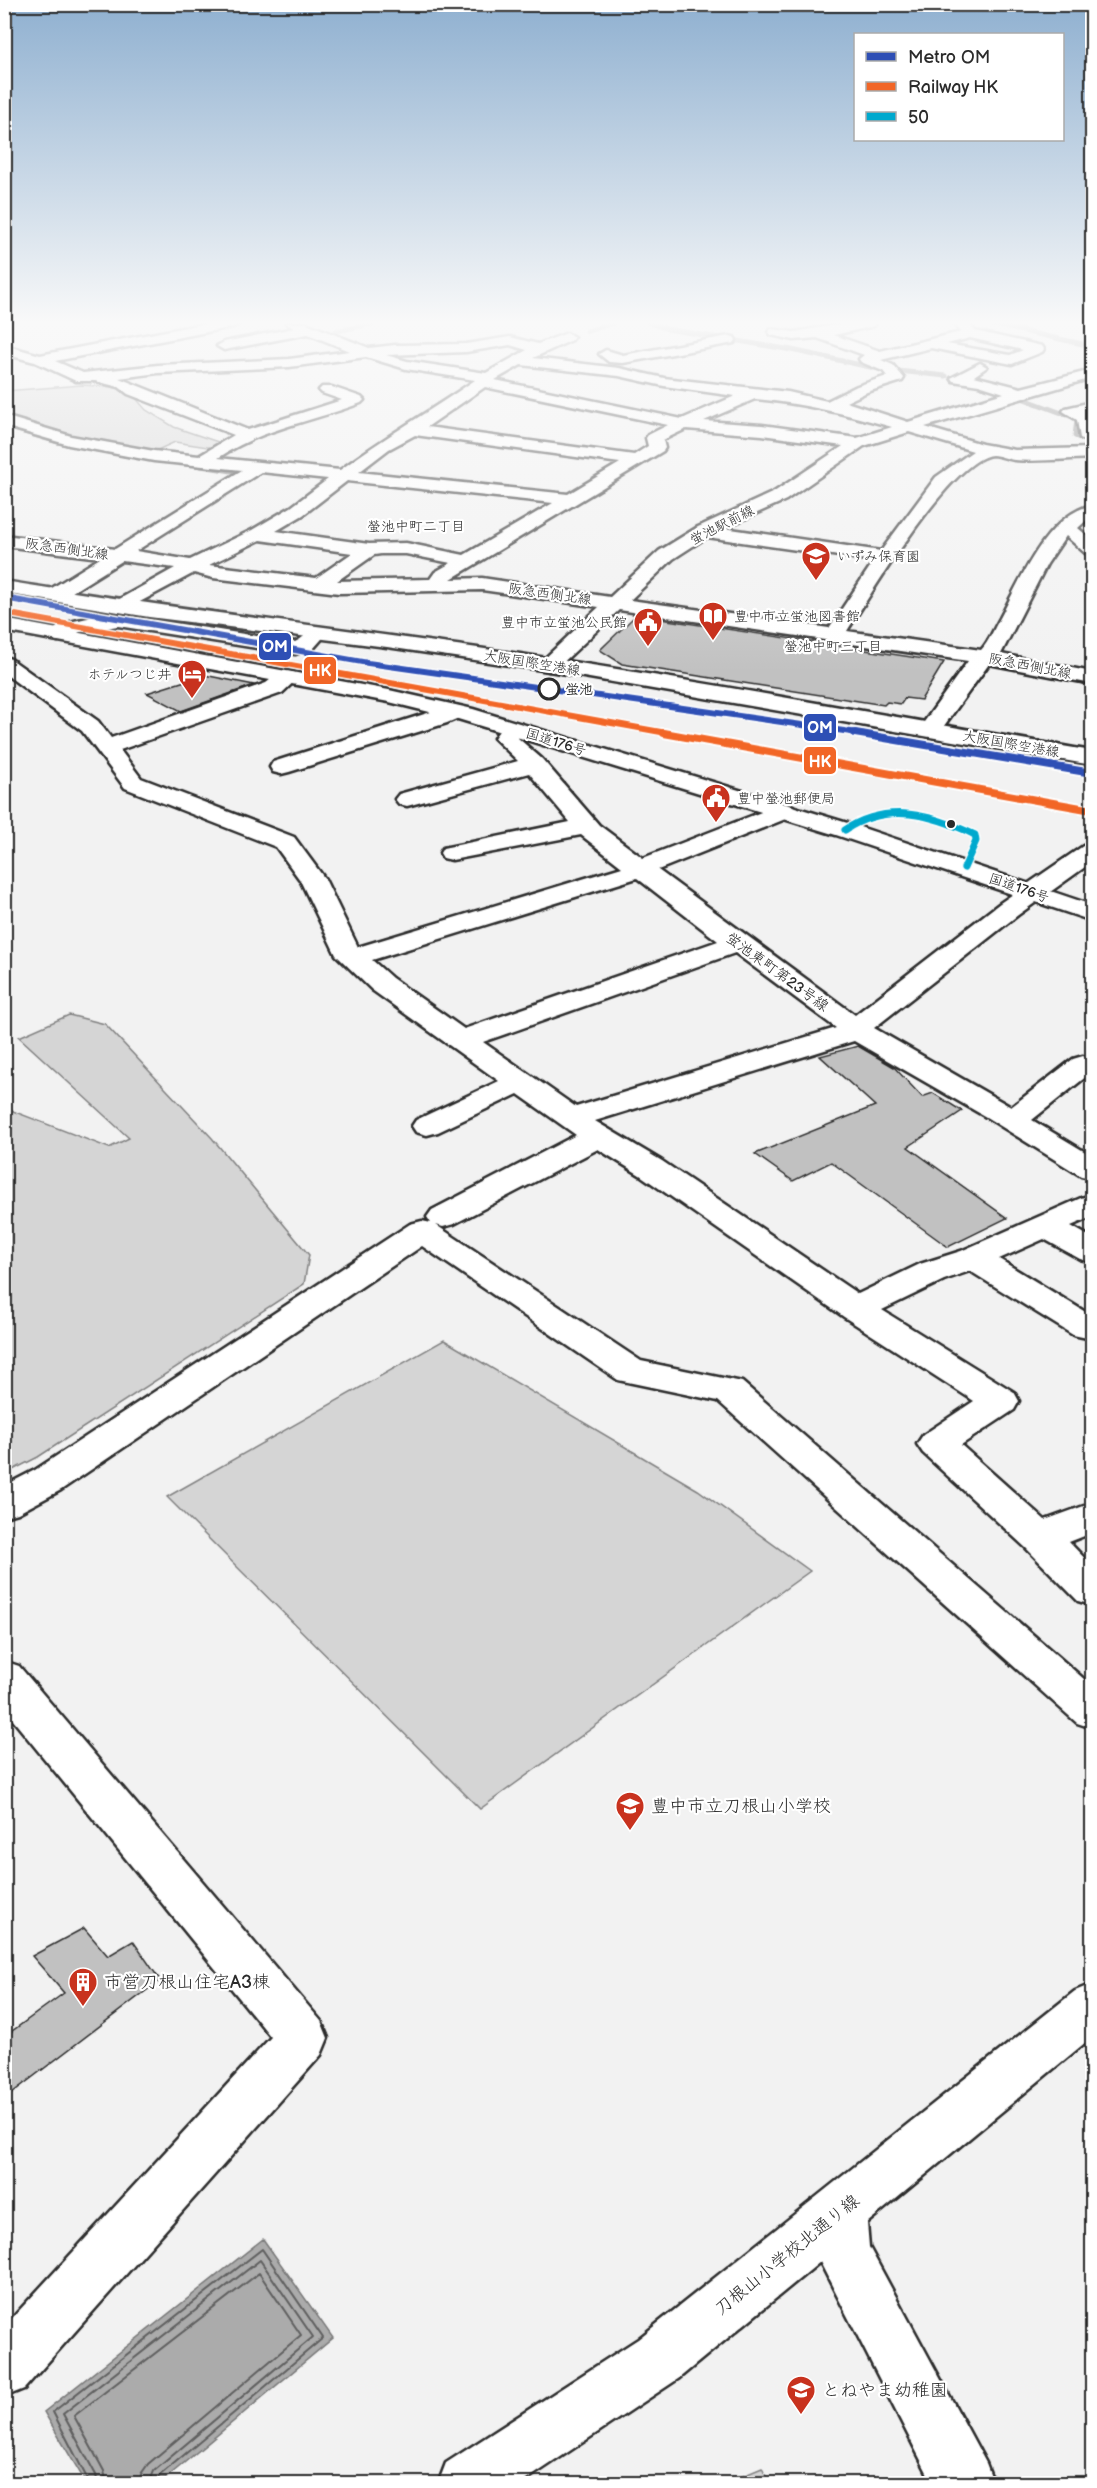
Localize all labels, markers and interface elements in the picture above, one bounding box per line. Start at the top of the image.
legend [854,33,1064,141]
text: Metro OM [908,47,990,68]
text: Railway HK [908,77,998,98]
text: 50 [908,107,929,128]
street label: 蛍池駅前線 [687,502,757,548]
district label: 螢池中町二丁目 [367,518,465,535]
street label: 阪急西側北線 [24,535,110,563]
school or university icon: いずみ保育園 [800,540,832,582]
place label: いずみ保育園 [837,548,920,565]
street label: 阪急西側北線 [507,580,593,608]
library icon: 豊中市立蛍池図書館 [697,600,729,642]
public building icon: 豊中市立蛍池公民館 [632,606,664,648]
place label: 豊中市立蛍池図書館 [734,608,860,625]
place label: 豊中市立蛍池公民館 [501,614,627,631]
line badge: OM [258,632,292,661]
text: OM [262,638,288,657]
district label: 螢池中町三丁目 [784,638,882,655]
street label: 大阪国際空港線 [482,647,582,679]
street label: 阪急西側北線 [987,650,1073,682]
line badge: HK [303,656,337,685]
hotel icon: ホテルつじ井 [176,658,208,700]
text: HK [309,662,331,681]
place label: ホテルつじ井 [88,666,171,683]
marker: 蛍池 [538,678,560,700]
place label: 蛍池 [565,681,593,698]
line badge: OM [803,713,837,742]
text: OM [807,719,833,738]
street label: 国道176号 [523,725,589,759]
street label: 大阪国際空港線 [961,727,1061,761]
line badge: HK [803,746,837,775]
text: HK [809,753,831,772]
public building icon: 豊中螢池郵便局 [700,782,732,824]
place label: 豊中螢池郵便局 [737,790,835,807]
unlabelled marker [945,818,957,830]
street label: 国道176号 [987,870,1051,906]
street label: 蛍池東町第23号線 [722,928,832,1016]
school or university icon: 豊中市立刀根山小学校 [614,1790,646,1832]
place label: 豊中市立刀根山小学校 [651,1796,831,1817]
building icon: 市営刀根山住宅A3棟 [67,1966,99,2008]
place label: 市営刀根山住宅A3棟 [104,1972,270,1993]
street label: 刀根山小学校北通り線 [710,2190,864,2320]
school or university icon: とねやま幼稚園 [785,2374,817,2416]
place label: とねやま幼稚園 [822,2380,948,2401]

